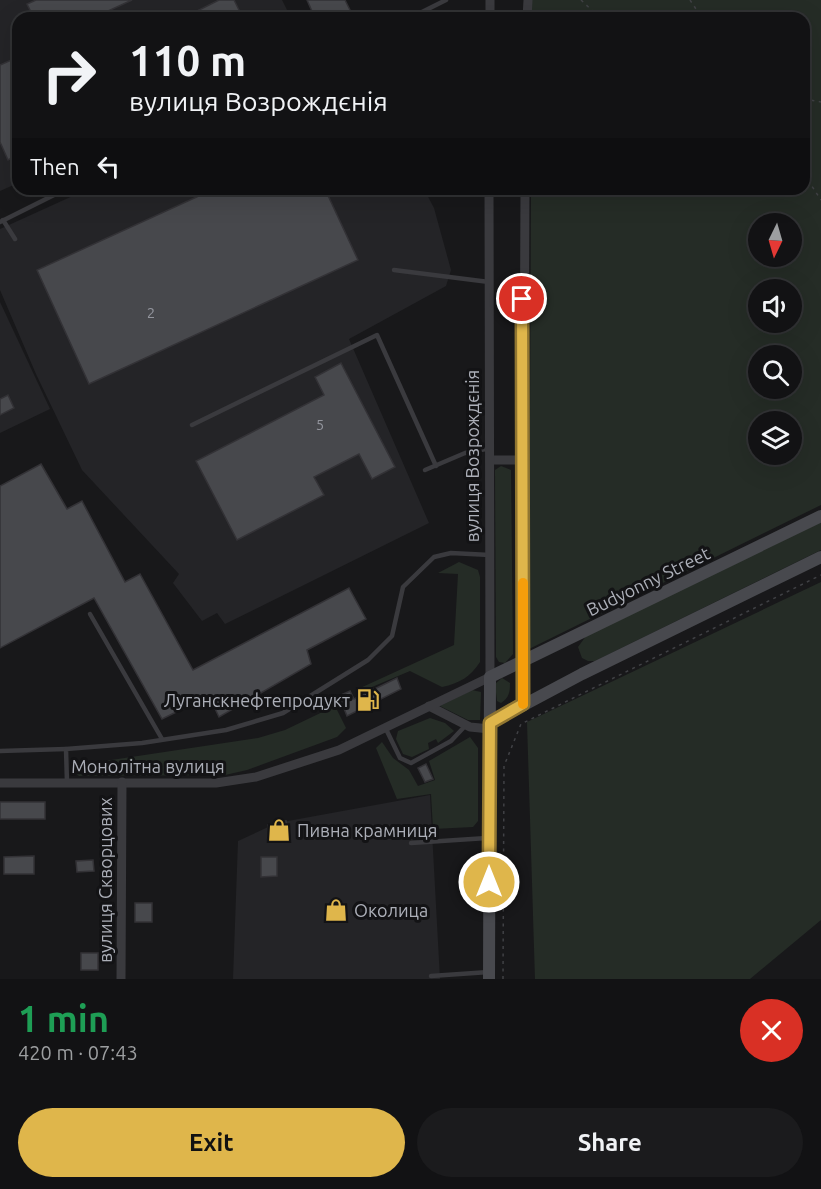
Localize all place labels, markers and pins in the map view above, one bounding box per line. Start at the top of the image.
pin [496,273,547,324]
fuel station icon: Луганскнефтепродукт [355,687,381,713]
place label: Луганскнефтепродукт [164,690,350,710]
shop icon: Пивна крамниця [266,817,292,843]
place label: Пивна крамниця [297,820,437,840]
shop icon: Околица [323,897,349,923]
place label: Околица [354,900,428,920]

